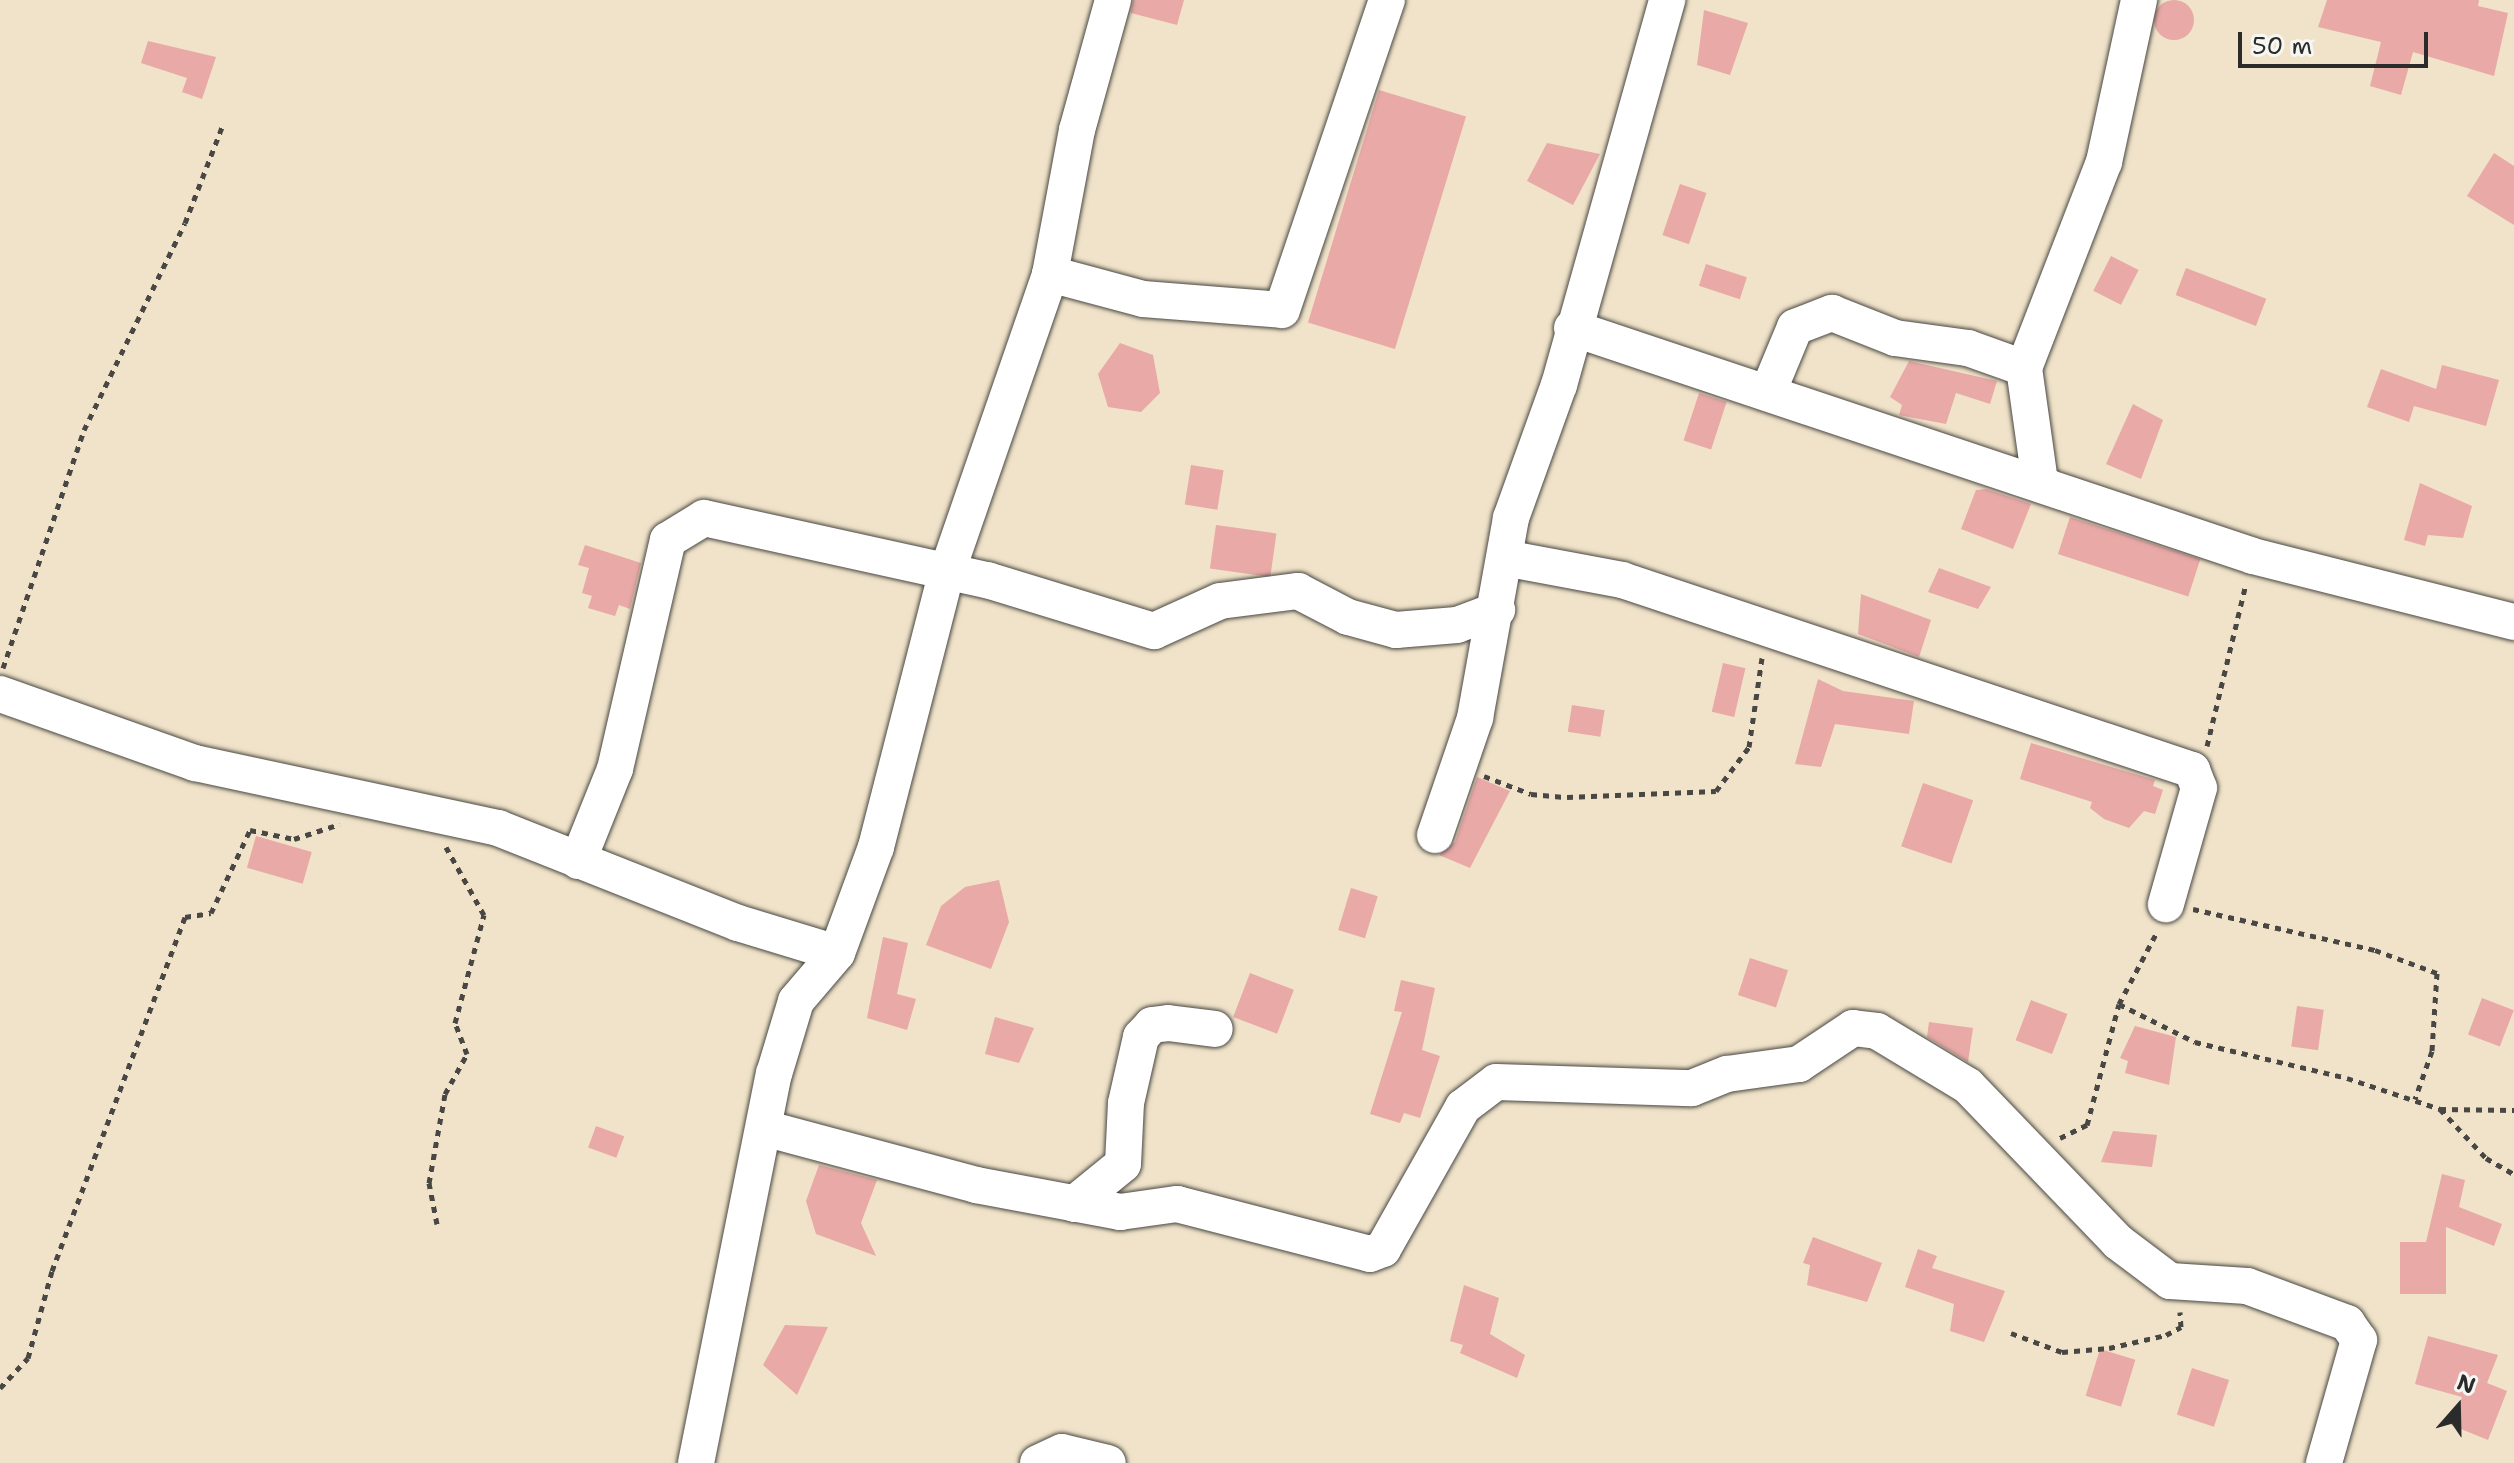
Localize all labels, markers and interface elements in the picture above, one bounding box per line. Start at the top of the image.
scale bar [2242,16,2432,66]
text: 50 m [2252,30,2312,62]
north arrow [2418,1367,2498,1447]
text: N [2453,1367,2480,1401]

